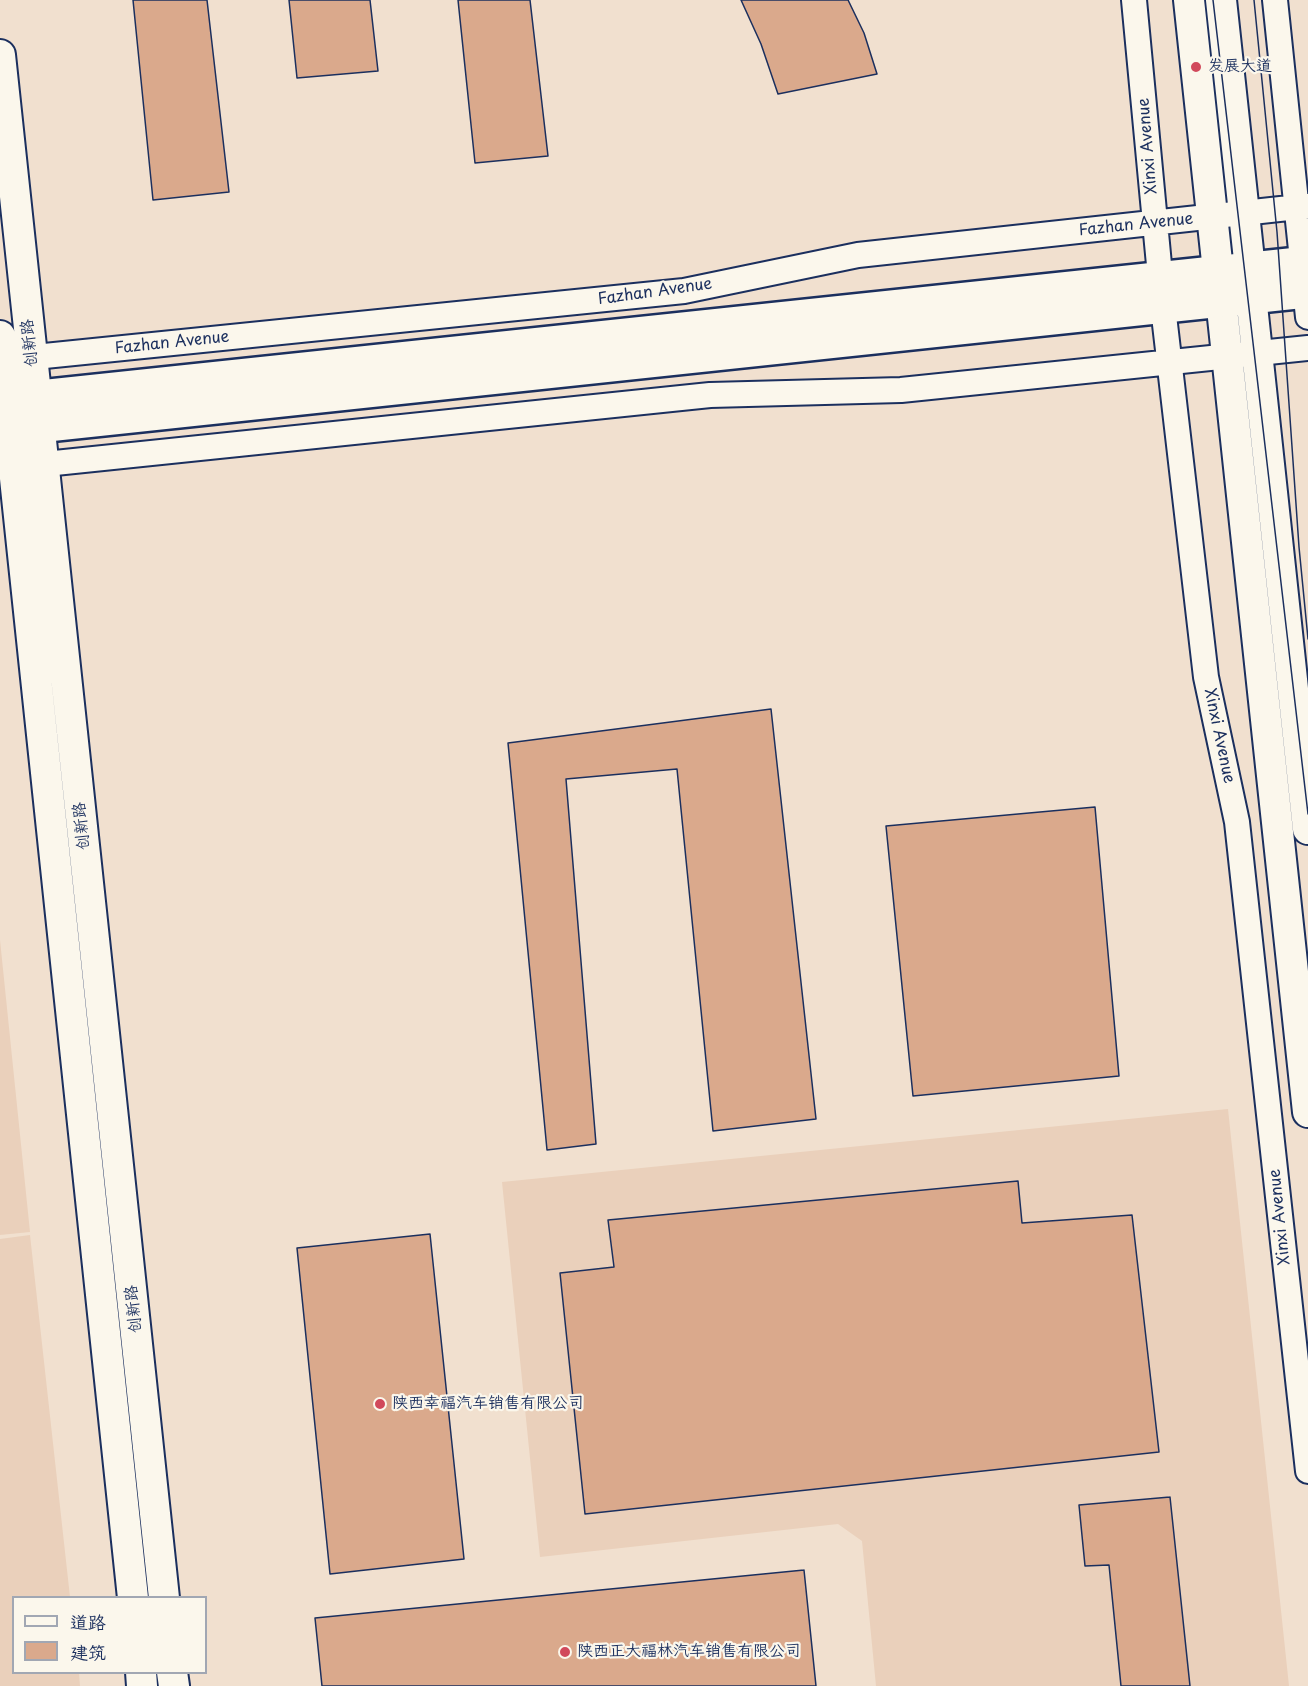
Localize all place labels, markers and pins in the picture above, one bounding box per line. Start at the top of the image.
place label: 发展大道 [1208,57,1272,77]
marker: 发展大道 [1189,60,1203,74]
place label: 陕西幸福汽车销售有限公司 [392,1394,584,1414]
marker: 陕西幸福汽车销售有限公司 [373,1397,387,1411]
place label: 陕西正大福林汽车销售有限公司 [577,1642,801,1662]
marker: 陕西正大福林汽车销售有限公司 [558,1645,572,1659]

